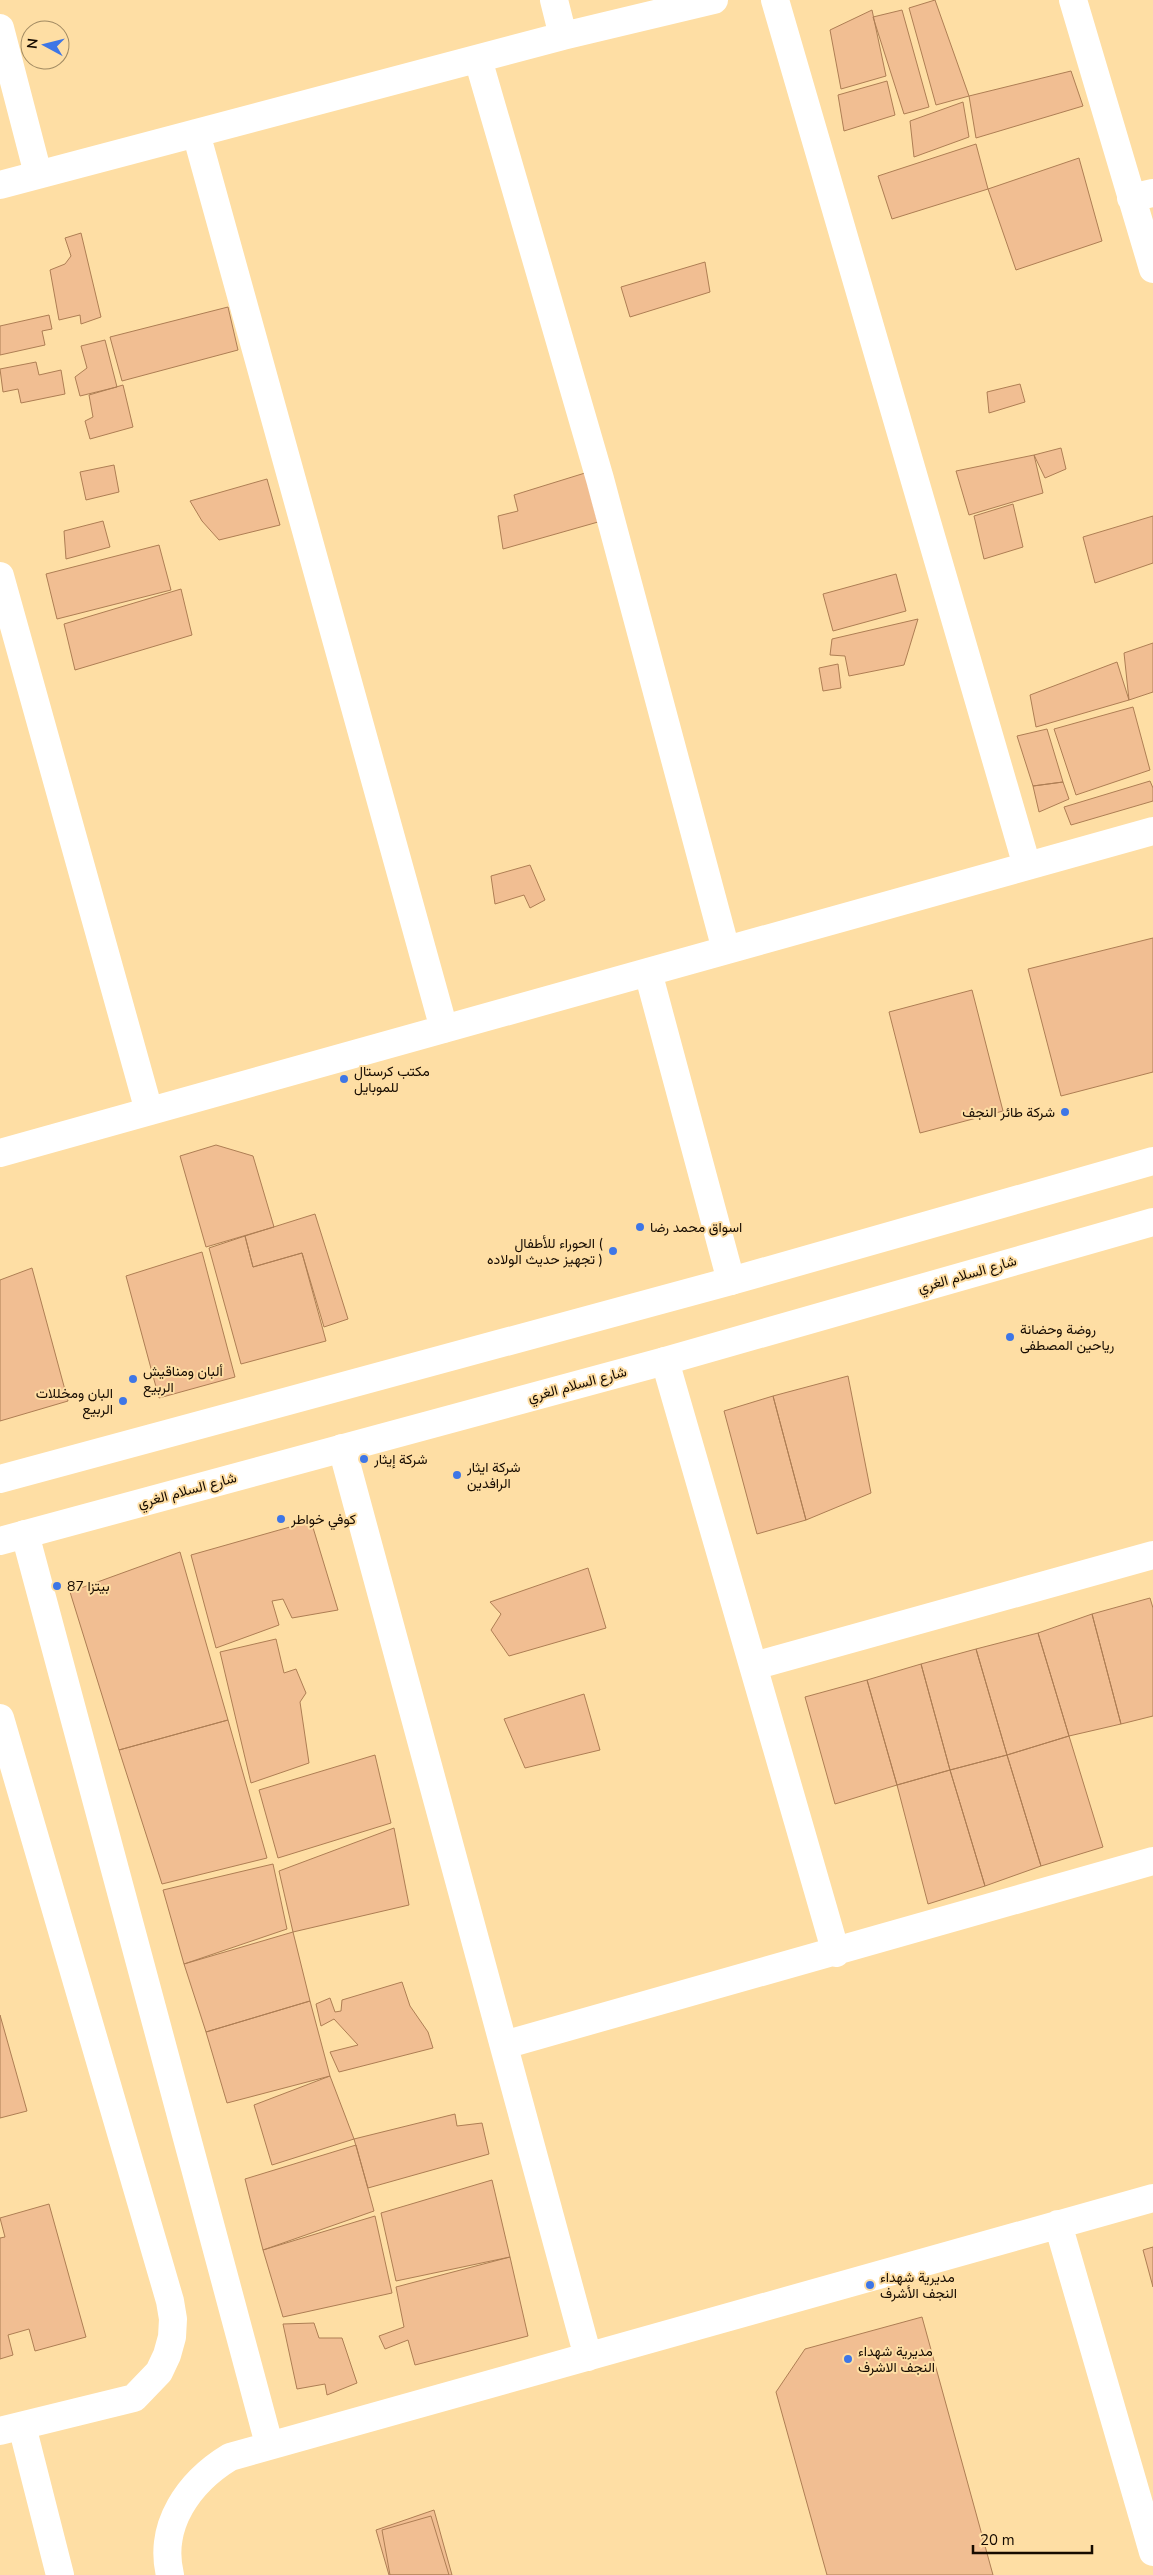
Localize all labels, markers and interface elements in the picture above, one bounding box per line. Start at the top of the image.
north arrow [20,20,70,70]
text: N [23,37,43,50]
place label: مكتب كرستال للموبايل [354,1062,430,1097]
marker: مكتب كرستال للموبايل [338,1073,350,1085]
place label: شركة طائر النجف [962,1103,1055,1122]
marker: شركة طائر النجف [1059,1106,1071,1118]
place label: اسواق محمد رضا [650,1218,742,1237]
marker: اسواق محمد رضا [634,1221,646,1233]
place label: الحوراء للأطفال ( تجهيز حديث الولاده ) [487,1234,603,1269]
marker: الحوراء للأطفال ( تجهيز حديث الولاده ) [607,1245,619,1257]
street label: شارع السلام الغري [916,1251,1019,1300]
place label: روضة وحضانة رياحين المصطفى [1020,1320,1114,1355]
marker: روضة وحضانة رياحين المصطفى [1004,1331,1016,1343]
place label: ألبان ومناقيش الربيع [143,1362,223,1398]
street label: شارع السلام الغري [526,1362,629,1409]
marker: ألبان ومناقيش الربيع [127,1373,139,1385]
place label: البان ومخللات الربيع [36,1384,113,1420]
marker: البان ومخللات الربيع [117,1395,129,1407]
place label: شركة إيثار [373,1450,428,1469]
marker: شركة إيثار [358,1453,370,1465]
place label: شركة ايثار الرافدين [466,1458,521,1493]
street label: شارع السلام الغري [136,1468,239,1515]
marker: شركة ايثار الرافدين [451,1469,463,1481]
place label: كوفي خواطر [290,1510,356,1531]
marker: كوفي خواطر [275,1513,287,1525]
place label: بيتزا 87 [67,1577,110,1596]
marker: بيتزا 87 [51,1580,63,1592]
place label: مديرية شهداء النجف الأشرف [880,2268,957,2303]
marker: مديرية شهداء النجف الأشرف [864,2279,876,2291]
place label: مديرية شهداء النجف الاشرف [858,2342,935,2377]
marker: مديرية شهداء النجف الاشرف [842,2353,854,2365]
scale bar [973,2522,1092,2554]
text: 20 m [980,2530,1015,2550]

